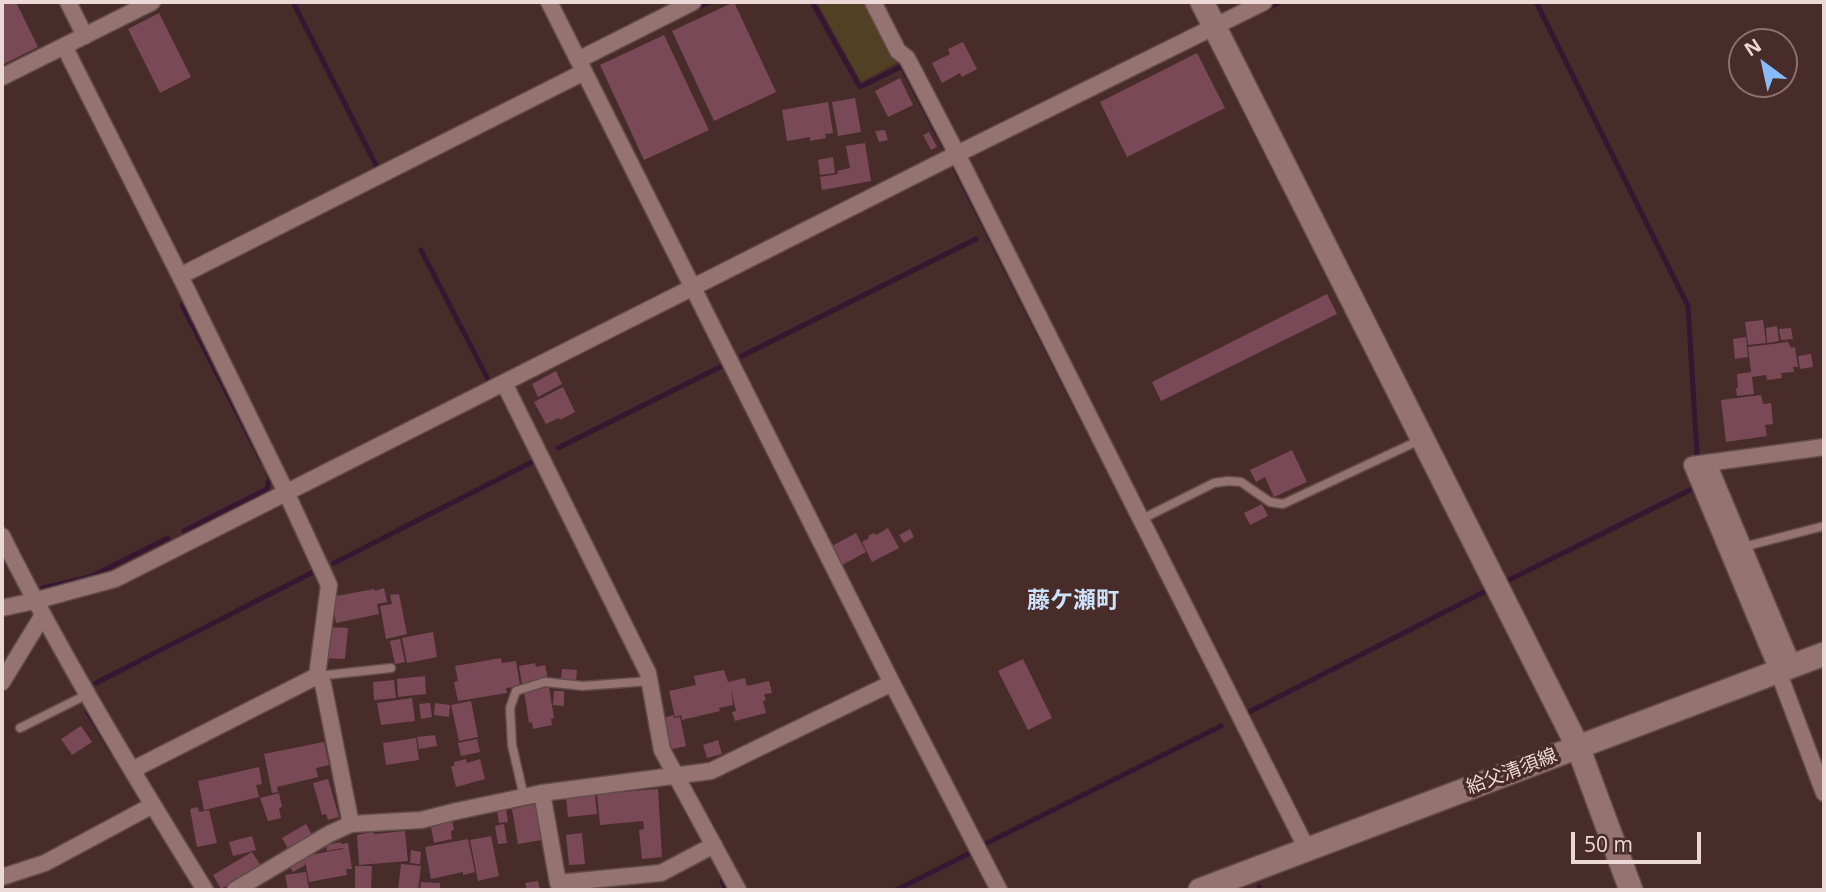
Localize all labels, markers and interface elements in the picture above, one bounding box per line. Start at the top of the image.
north arrow [1728,28,1798,98]
text: N [1739,32,1766,62]
district label: 藤ケ瀬町 [1027,587,1119,615]
street label: 給父清須線 [1464,744,1560,800]
scale bar [1574,818,1703,862]
text: 50 m [1584,830,1633,858]

